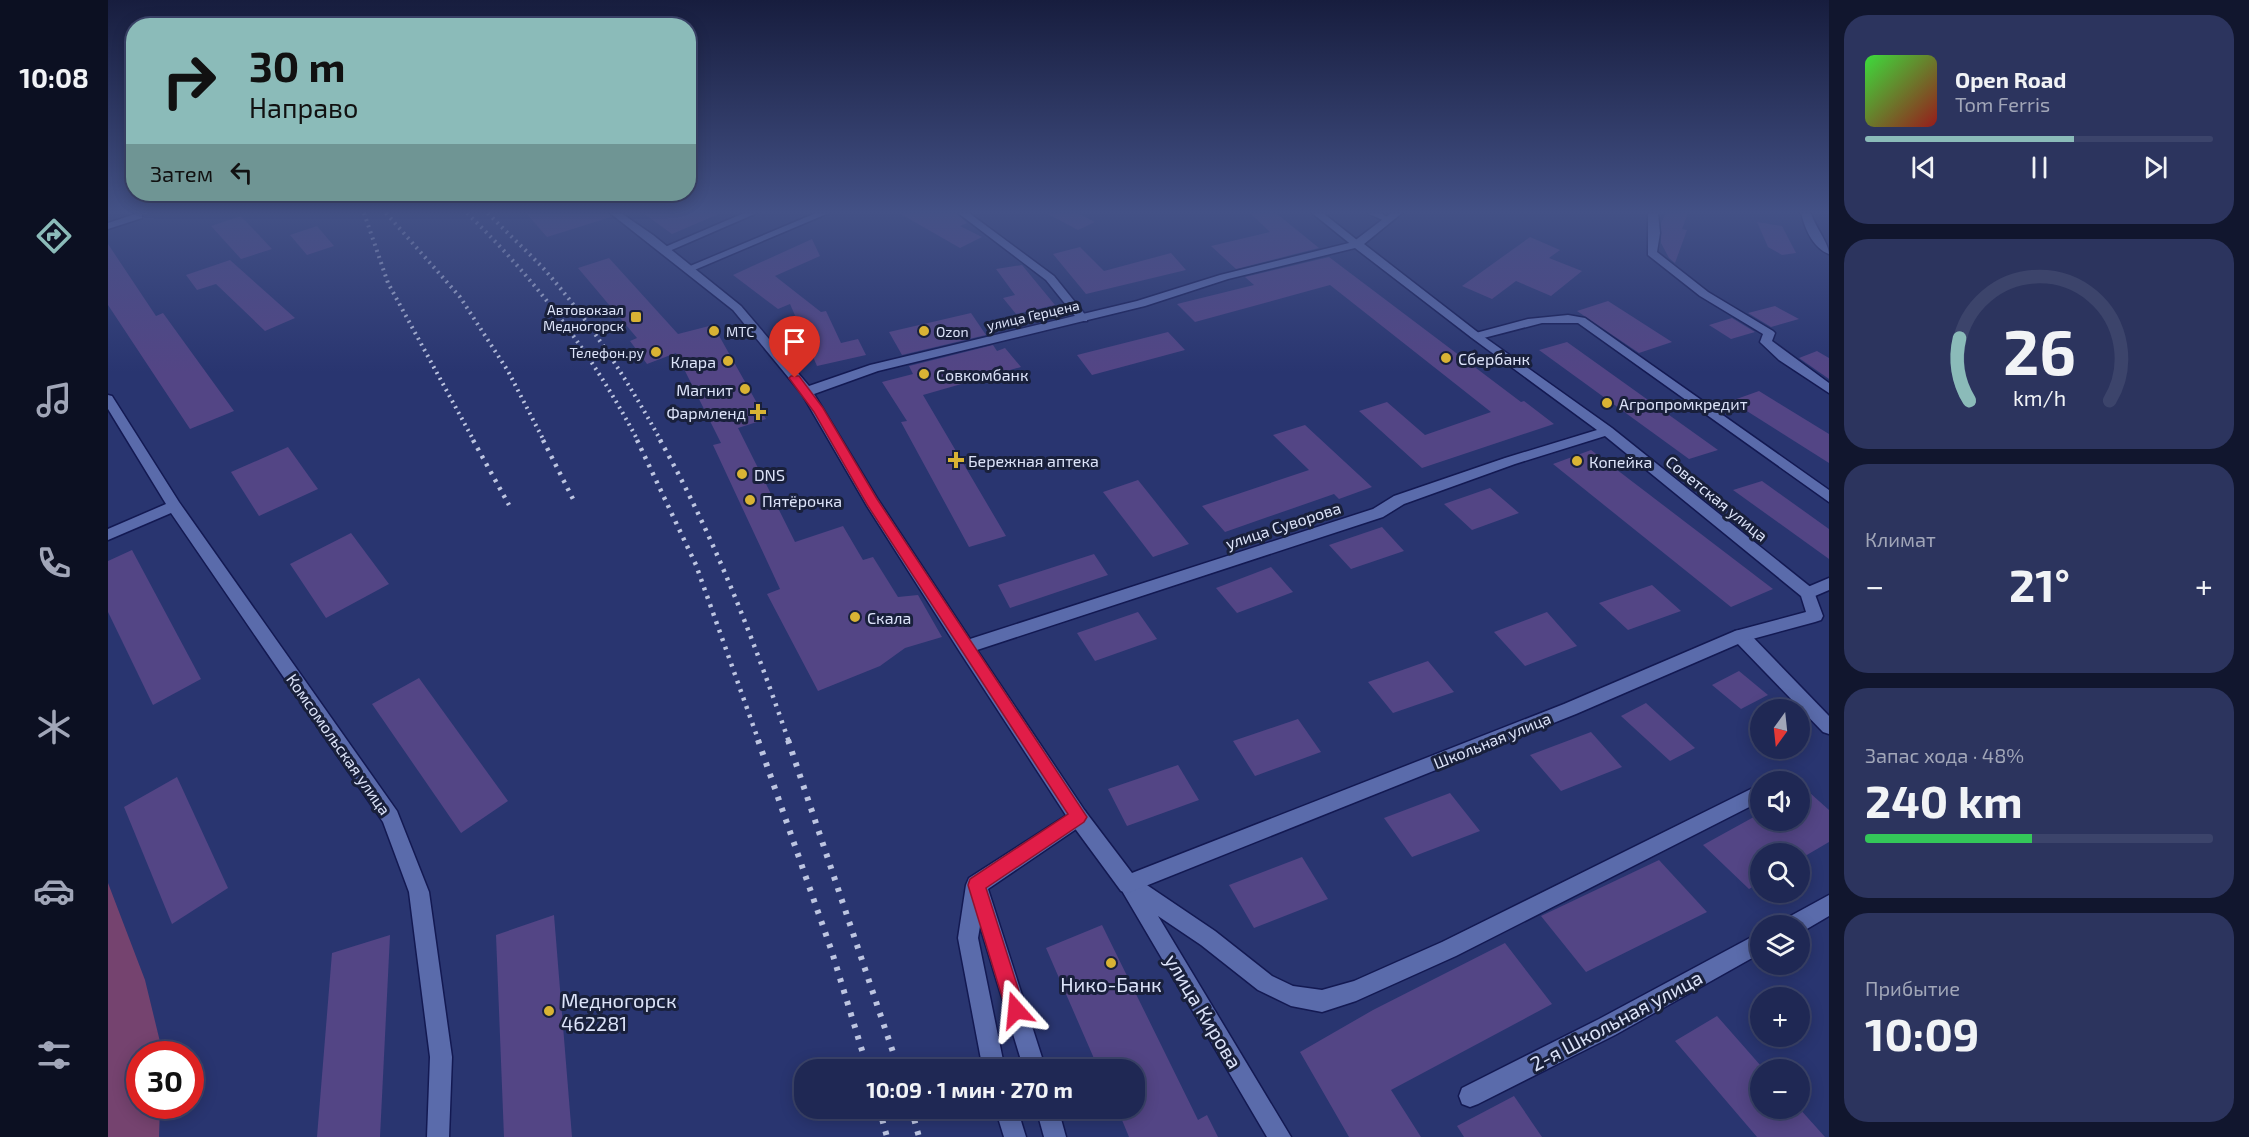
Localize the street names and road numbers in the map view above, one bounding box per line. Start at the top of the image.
street label: улица Герцена [985,296,1081,334]
street label: Советская улица [1662,451,1772,546]
street label: улица Суворова [1223,497,1343,554]
street label: Комсомольская улица [282,670,395,819]
street label: Школьная улица [1431,708,1554,773]
street label: улица Кирова [1160,949,1248,1073]
street label: 2-я Школьная улица [1526,964,1707,1076]

